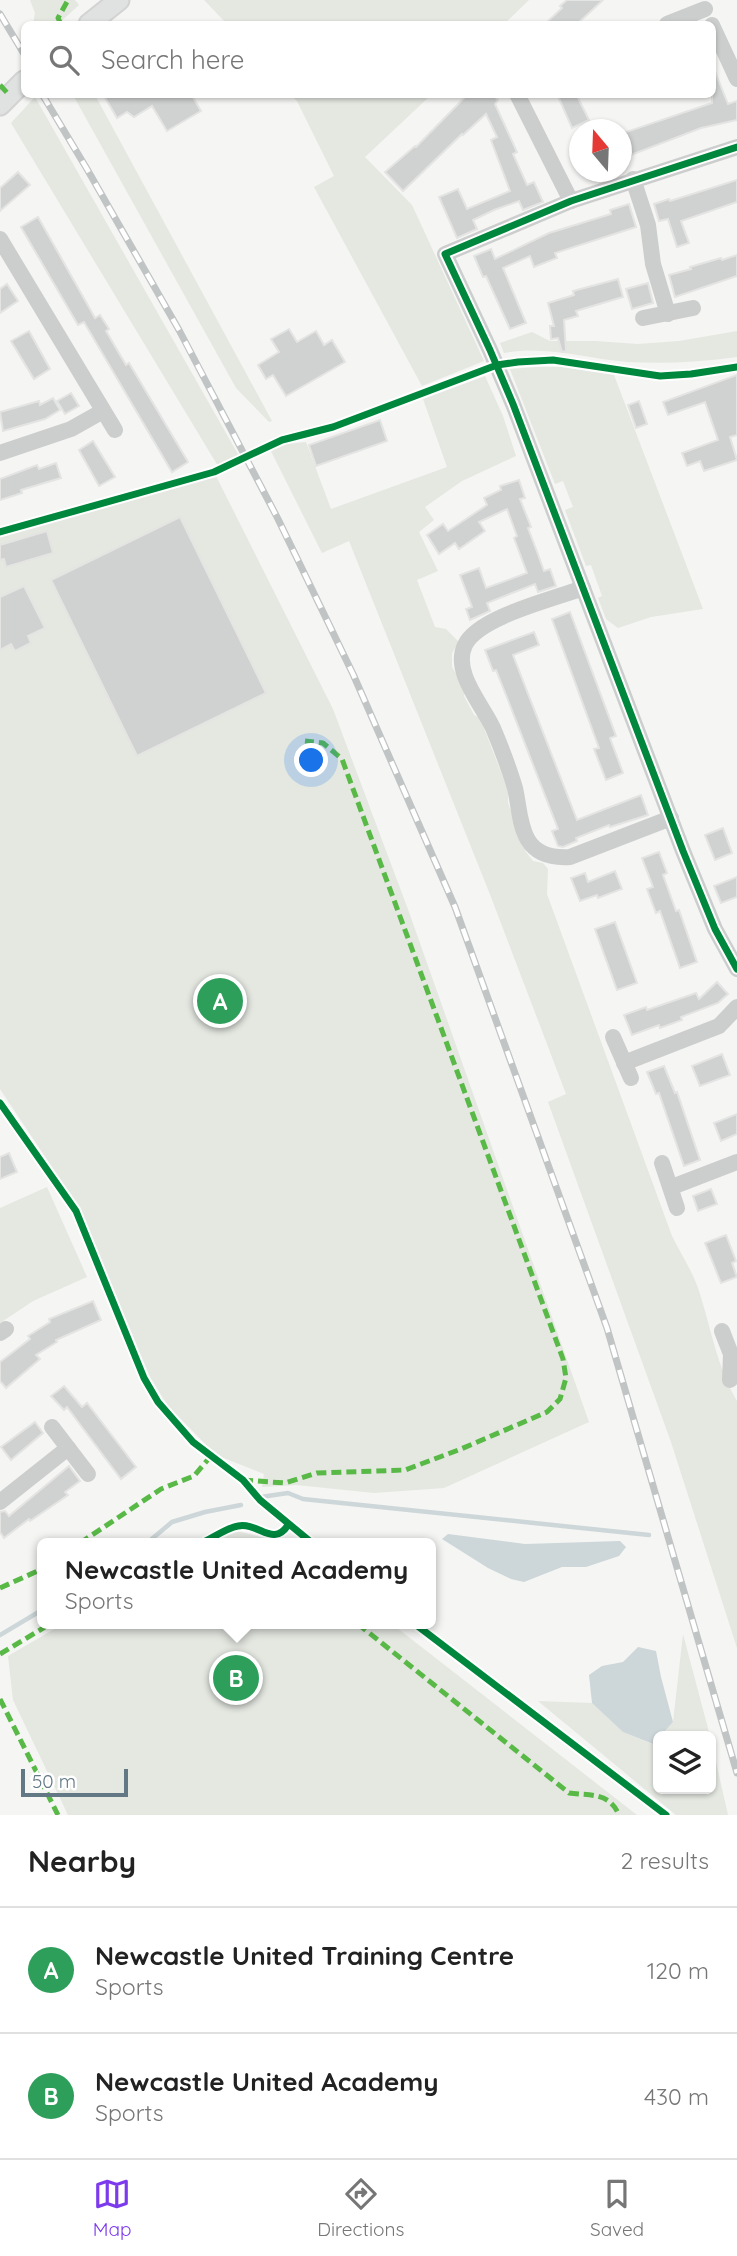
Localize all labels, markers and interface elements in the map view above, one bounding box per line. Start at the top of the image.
search box [21,21,716,98]
icon: search [45,41,83,79]
text: Search here [101,43,245,76]
north arrow [569,119,632,182]
your location [294,743,328,777]
pin: A [197,975,243,1027]
popup [37,1538,436,1629]
text: Newcastle United Academy [65,1553,408,1586]
text: Sports [65,1586,133,1615]
pin: B [213,1652,259,1704]
map controls [653,1731,716,1794]
button: layers [653,1731,716,1794]
scale bar [21,1766,128,1798]
text: 50 m [32,1769,76,1793]
text: Nearby [28,1842,136,1880]
text: 2 results [620,1846,709,1875]
text: Newcastle United Training Centre [95,1939,514,1972]
text: A [44,1956,58,1985]
text: 120 m [647,1956,709,1985]
text: Sports [95,1972,164,2001]
text: Newcastle United Academy [95,2065,438,2098]
text: B [43,2082,59,2111]
text: 430 m [644,2082,709,2111]
text: Sports [95,2098,164,2127]
tab: Map [93,2175,132,2241]
tab: Directions [317,2175,404,2241]
tab: Saved [590,2175,644,2241]

